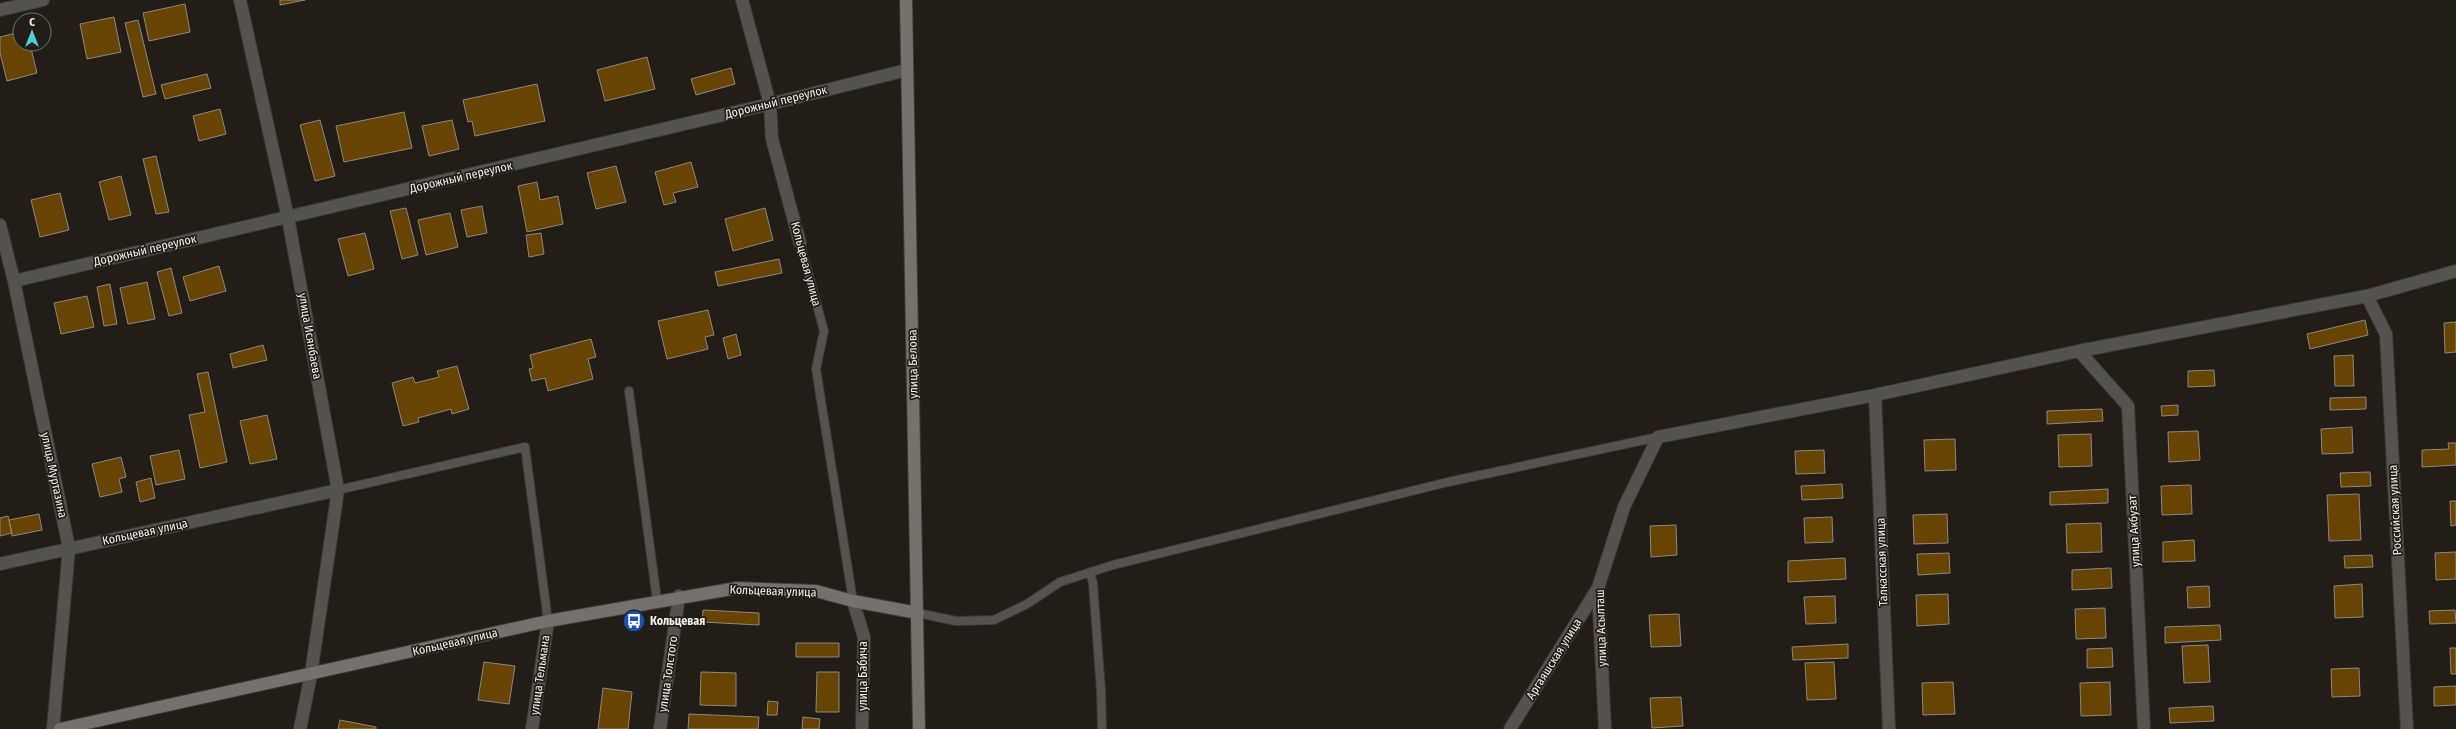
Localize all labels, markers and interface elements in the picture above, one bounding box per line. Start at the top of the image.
north arrow [12,12,52,52]
text: С [29,16,35,29]
street label: Дорожный переулок [723,82,829,122]
street label: Дорожный переулок [407,158,514,196]
street label: Кольцевая улица [788,220,824,308]
street label: Дорожный переулок [91,231,198,269]
street label: улица Исянбаева [296,292,325,380]
street label: улица Белова [905,329,921,399]
street label: улица Муртазина [38,431,70,519]
street label: Российская улица [2386,464,2404,556]
street label: улица Акбузат [2125,495,2143,567]
street label: Кольцевая улица [101,516,189,548]
street label: Талкасская улица [1873,517,1891,606]
street label: Кольцевая улица [729,582,817,600]
street label: улица Асылташ [1593,589,1609,667]
bus stop icon: Кольцевая [621,608,647,634]
place label: Кольцевая [650,614,705,628]
street label: Аргаяшская улица [1524,616,1585,702]
street label: Кольцевая улица [411,625,499,659]
street label: улица Тельмана [527,634,553,716]
street label: улица Толстого [656,635,680,713]
street label: улица Бабича [856,641,870,711]

